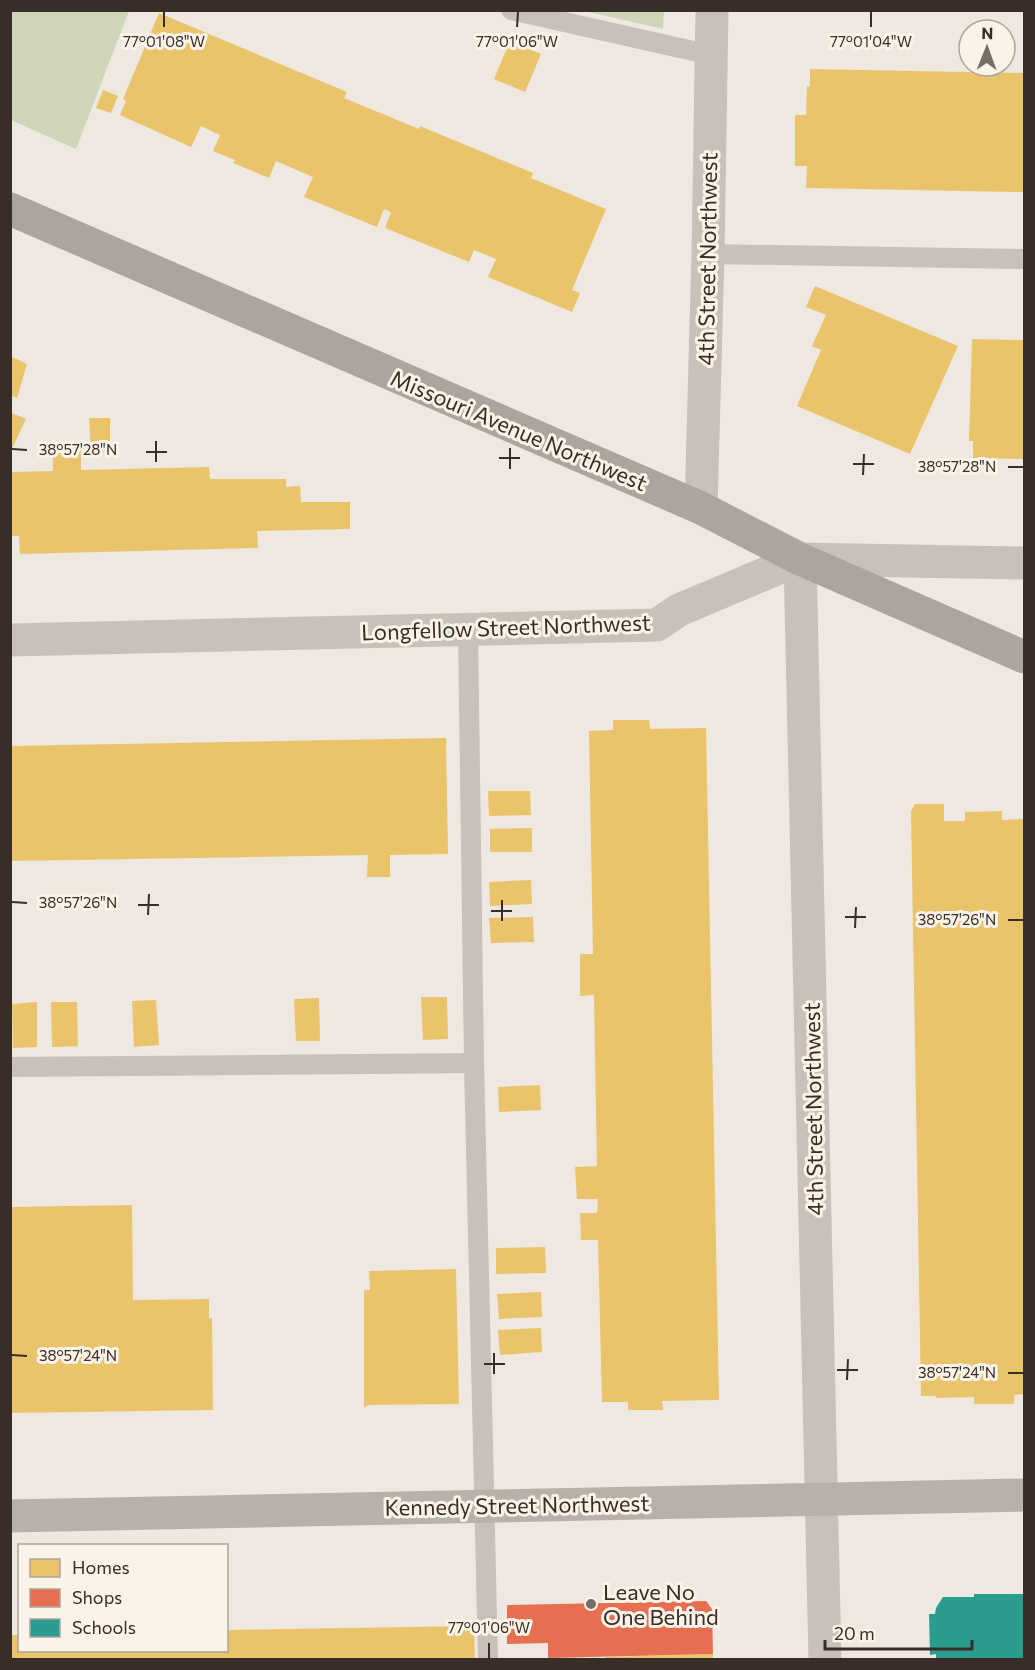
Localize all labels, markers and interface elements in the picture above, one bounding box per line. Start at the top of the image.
north arrow [957,18,1017,78]
text: N [981,23,993,42]
text: 77°01'08"W [123,32,205,50]
text: 77°01'06"W [476,32,558,50]
text: 77°01'04"W [830,32,912,50]
street label: 4th Street Northwest [692,152,722,366]
street label: Missouri Avenue Northwest [387,364,651,496]
text: 38°57'28"N [39,440,117,458]
text: 38°57'28"N [918,457,996,475]
street label: Longfellow Street Northwest [361,608,651,646]
text: 38°57'26"N [39,893,117,911]
text: 38°57'26"N [918,910,996,928]
street label: 4th Street Northwest [798,1002,828,1216]
text: 38°57'24"N [39,1346,117,1364]
text: 38°57'24"N [918,1363,996,1381]
street label: Kennedy Street Northwest [384,1489,650,1521]
legend [18,1544,228,1652]
text: Homes [72,1556,130,1578]
place label: Leave No One Behind [603,1578,719,1630]
text: Shops [72,1586,122,1608]
marker: Leave No One Behind [584,1597,598,1611]
scale bar [825,1613,972,1651]
text: Schools [72,1616,136,1638]
text: 77°01'06"W [448,1618,530,1636]
text: 20 m [834,1622,875,1644]

